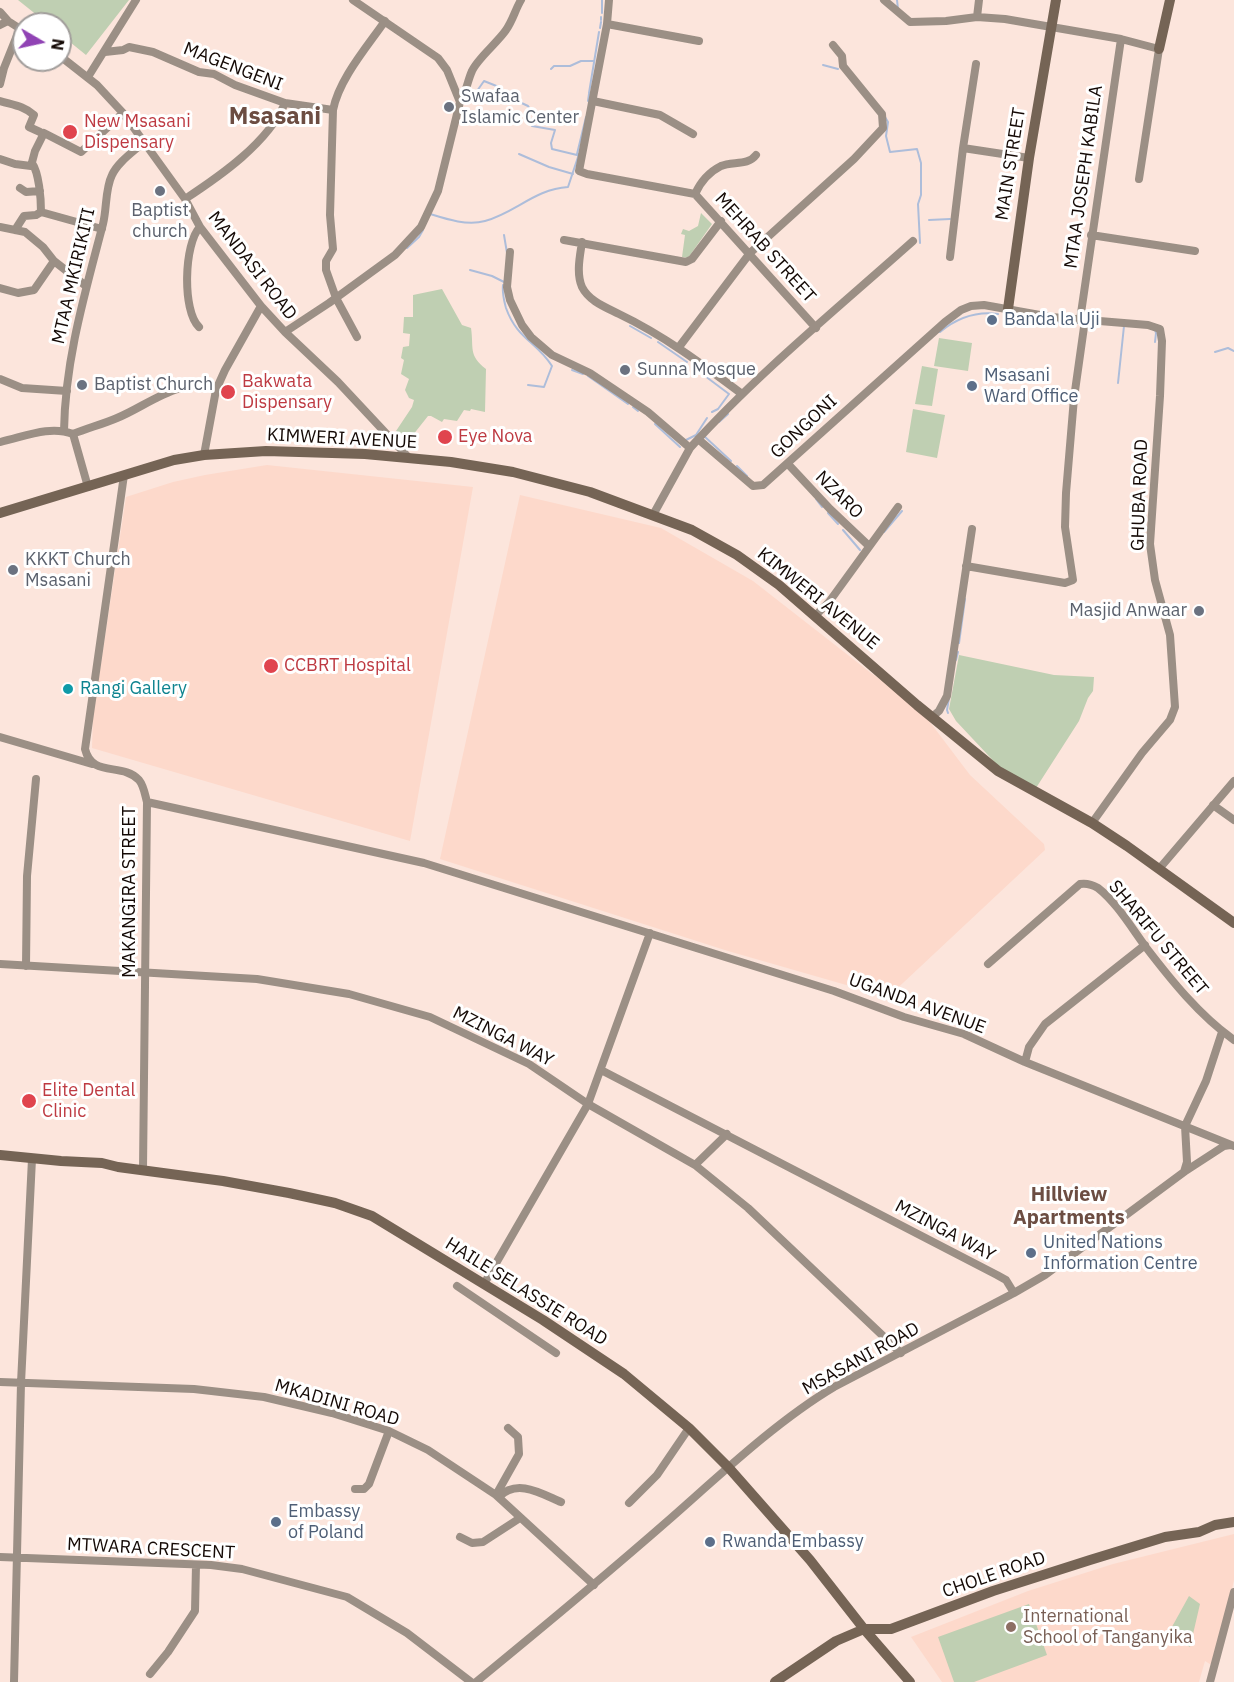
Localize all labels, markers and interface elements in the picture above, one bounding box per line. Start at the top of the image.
north arrow [12,12,72,72]
text: N [47,37,69,52]
street label: MAGENGENI [180,38,286,96]
street label: MTAA JOSEPH KABILA [1060,84,1108,270]
place label: Swafaa Islamic Center [461,86,579,128]
marker: Swafaa Islamic Center [442,100,456,114]
district label: Msasani [229,103,321,131]
street label: MAIN STREET [991,106,1031,222]
place label: New Msasani Dispensary [84,111,191,154]
marker: New Msasani Dispensary [61,123,79,141]
marker: Baptist church [153,184,167,198]
street label: MEHRAB STREET [710,189,820,307]
place label: Baptist church [131,200,189,242]
street label: MTAA MKIRIKITI [48,206,100,346]
street label: MANDASI ROAD [203,207,301,325]
place label: Banda la Uji [1004,309,1100,331]
marker: Banda la Uji [985,313,999,327]
place label: Sunna Mosque [637,359,756,381]
marker: Sunna Mosque [618,363,632,377]
place label: Msasani Ward Office [984,365,1078,407]
place label: Bakwata Dispensary [242,371,332,413]
place label: Baptist Church [94,374,213,396]
marker: Baptist Church [75,378,89,392]
marker: Msasani Ward Office [965,379,979,393]
marker: Bakwata Dispensary [219,383,237,401]
street label: GONGONI [766,391,842,463]
street label: KIMWERI AVENUE [266,424,418,454]
place label: Eye Nova [458,426,532,448]
marker: Eye Nova [436,428,454,446]
street label: GHUBA ROAD [1127,439,1153,551]
street label: NZARO [811,467,867,523]
street label: KIMWERI AVENUE [753,543,883,655]
place label: KKKT Church Msasani [25,549,131,592]
marker: KKKT Church Msasani [6,563,20,577]
place label: Masjid Anwaar [1069,600,1187,622]
marker: Masjid Anwaar [1192,604,1206,618]
place label: CCBRT Hospital [284,655,411,677]
marker: CCBRT Hospital [262,657,280,675]
place label: Rangi Gallery [80,678,187,700]
marker: Rangi Gallery [61,682,75,696]
street label: MAKANGIRA STREET [119,806,141,978]
street label: SHARIFU STREET [1104,876,1212,1000]
street label: UGANDA AVENUE [846,969,988,1039]
street label: MZINGA WAY [449,1002,557,1072]
place label: Elite Dental Clinic [42,1080,135,1122]
marker: Elite Dental Clinic [20,1092,38,1110]
district label: Hillview Apartments [1013,1183,1125,1230]
street label: MZINGA WAY [891,1196,999,1266]
place label: United Nations Information Centre [1043,1232,1198,1274]
street label: HAILE SELASSIE ROAD [441,1233,611,1351]
marker: United Nations Information Centre [1024,1246,1038,1260]
street label: MSASANI ROAD [799,1318,923,1400]
street label: MKADINI ROAD [272,1375,402,1431]
place label: Embassy of Poland [288,1501,364,1544]
marker: Embassy of Poland [269,1515,283,1529]
place label: Rwanda Embassy [722,1531,864,1553]
street label: MTWARA CRESCENT [66,1534,236,1564]
marker: Rwanda Embassy [703,1535,717,1549]
street label: CHOLE ROAD [940,1547,1048,1603]
place label: International School of Tanganyika [1023,1606,1193,1648]
marker: International School of Tanganyika [1004,1620,1018,1634]

